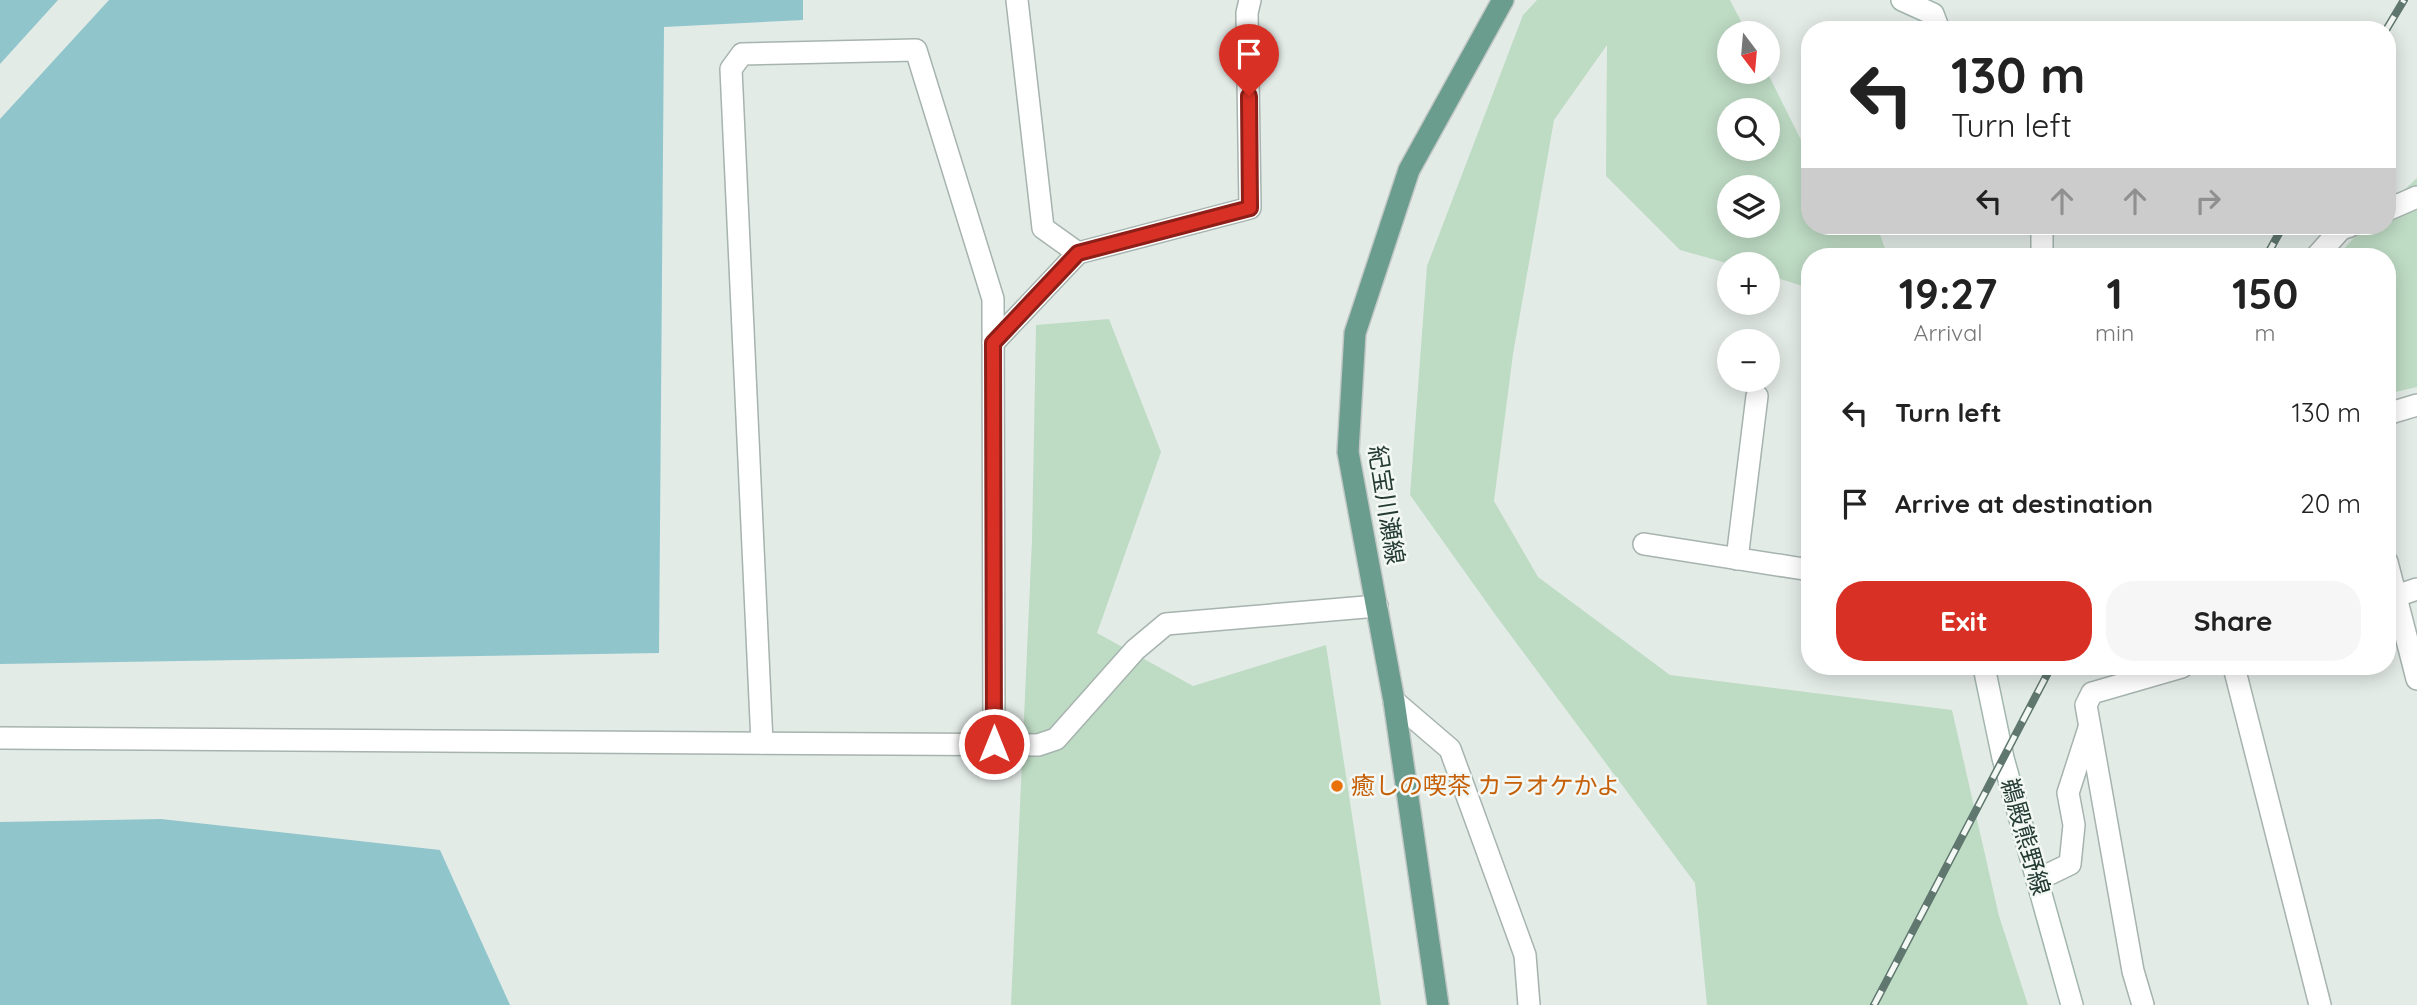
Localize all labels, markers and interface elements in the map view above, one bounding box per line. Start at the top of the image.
north arrow [1717,21,1780,84]
map controls [1717,21,1780,392]
pin [1219,24,1279,96]
icon: arrive [1230,35,1268,73]
text: 130 m [1951,44,2085,105]
icon: left [1836,49,1927,140]
button: search [1717,98,1780,161]
text: Turn left [1951,105,2072,145]
button: layers [1717,175,1780,238]
icon: left [1970,182,2008,220]
icon: ahead [2043,182,2081,220]
icon: ahead [2116,182,2154,220]
icon: right [2189,182,2227,220]
button: + [1717,252,1780,315]
text: 19:27 [1899,267,1997,320]
text: 1 [2106,267,2123,320]
text: 150 [2232,267,2298,320]
text: Arrival [1914,318,1982,347]
text: min [2095,318,2134,347]
text: m [2255,318,2276,347]
button: − [1717,329,1780,392]
icon: left [1836,394,1874,432]
text: Turn left [1895,396,2002,429]
text: 130 m [2291,396,2361,429]
street label: 紀宝川瀬線 [1363,443,1411,566]
icon: arrive [1836,485,1874,523]
text: Arrive at destination [1895,487,2153,520]
text: 20 m [2300,487,2361,520]
button: Exit [1836,581,2092,661]
button: Share [2106,581,2361,661]
position arrow [957,707,1031,781]
place label: 癒しの喫茶 カラオケかよ [1351,770,1620,800]
street label: 鵜殿熊野線 [1995,775,2057,899]
marker: 癒しの喫茶 カラオケかよ [1329,778,1345,794]

